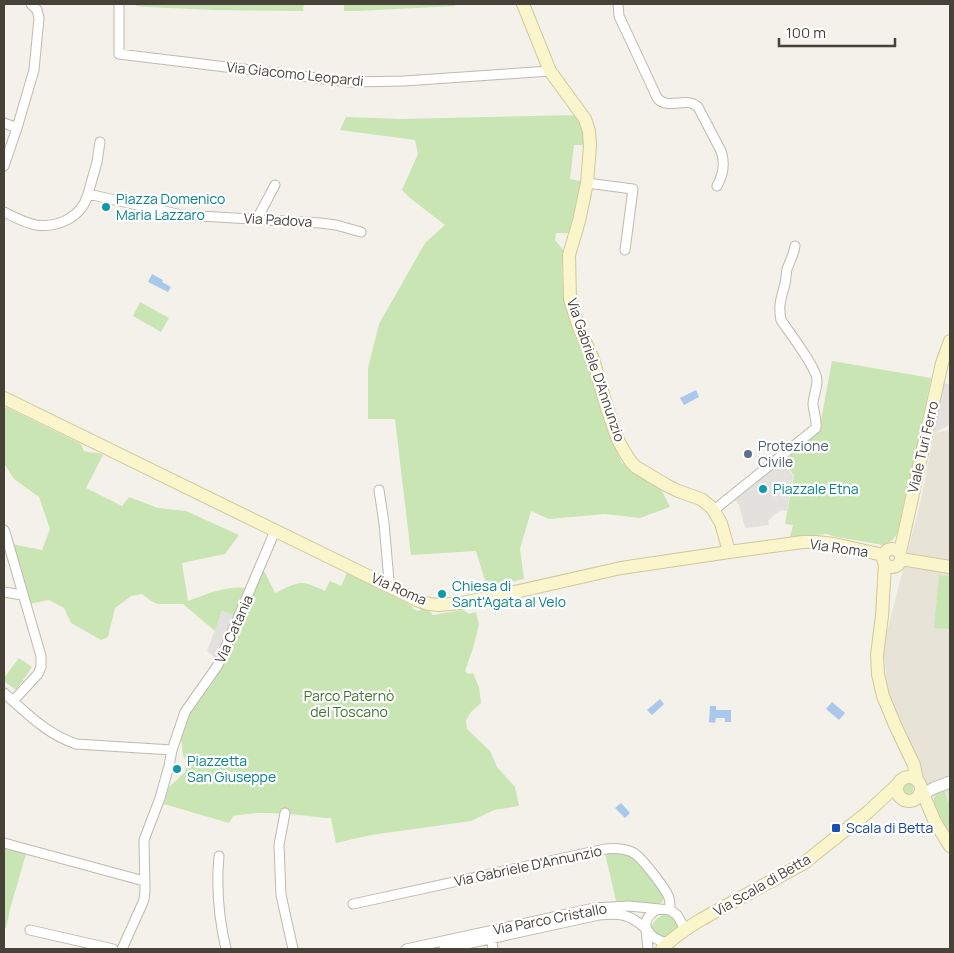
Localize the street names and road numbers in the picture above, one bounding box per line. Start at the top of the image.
street label: Via Giacomo Leopardi [226,57,365,90]
street label: Via Padova [243,208,313,231]
street label: Via Gabriele D'Annunzio [563,296,630,444]
street label: Viale Turi Ferro [903,399,942,495]
street label: Via Roma [809,534,869,561]
street label: Via Roma [368,568,430,609]
street label: Via Catania [210,592,257,666]
street label: Via Gabriele D'Annunzio [452,841,603,890]
street label: Via Scala di Betta [710,849,814,920]
street label: Via Parco Cristallo [491,898,608,939]

